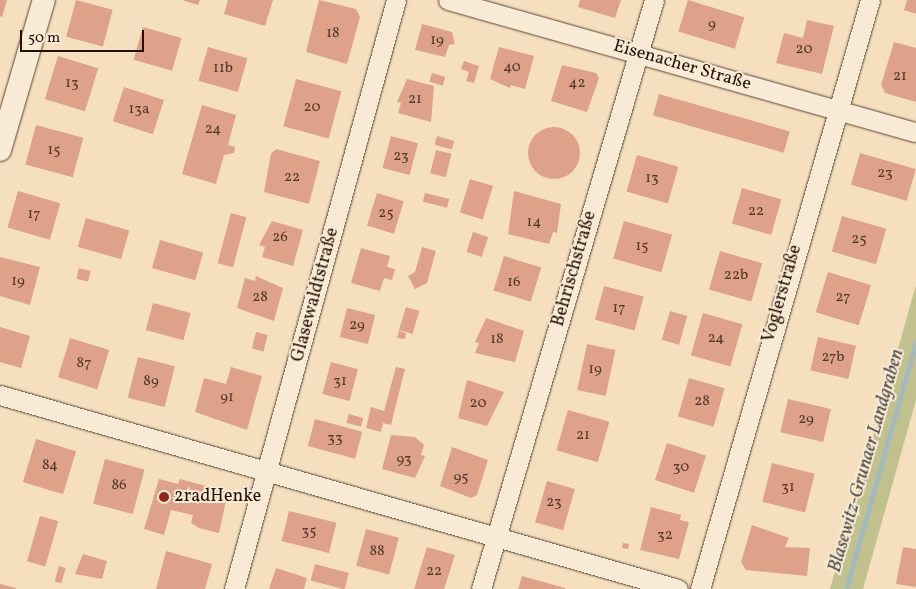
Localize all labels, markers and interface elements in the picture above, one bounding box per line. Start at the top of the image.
house number: 9 [708,16,716,34]
scale bar [22,20,146,52]
house number: 18 [326,25,340,43]
text: 50 m [28,28,60,49]
house number: 19 [430,32,444,50]
street label: Eisenacher Straße [611,36,753,96]
house number: 20 [796,41,812,59]
house number: 40 [503,59,521,77]
house number: 11b [213,60,233,78]
house number: 21 [893,68,907,86]
house number: 13 [65,75,79,93]
house number: 42 [568,75,586,93]
house number: 21 [408,91,422,109]
house number: 20 [304,99,320,117]
house number: 13a [129,101,149,119]
house number: 24 [205,121,221,139]
house number: 15 [47,142,61,160]
house number: 23 [393,148,409,166]
house number: 23 [877,165,893,183]
house number: 22 [284,169,300,187]
house number: 13 [645,170,659,188]
house number: 22 [748,203,764,221]
house number: 25 [378,205,394,223]
house number: 17 [27,206,41,224]
street label: Behrischstraße [548,209,602,329]
house number: 14 [527,214,541,232]
street label: Glasewaldtstraße [288,225,344,365]
house number: 26 [272,229,288,247]
house number: 25 [851,231,867,249]
house number: 15 [635,238,649,256]
street label: Voglerstraße [759,243,807,345]
house number: 22b [724,267,748,285]
house number: 19 [11,273,25,291]
house number: 16 [507,274,521,292]
house number: 28 [252,289,268,307]
house number: 27 [836,289,850,307]
house number: 17 [612,300,626,318]
house number: 29 [349,317,365,335]
house number: 24 [708,330,724,348]
house number: 18 [490,331,504,349]
water label: Blasewitz‐Grunaer Landgraben [824,347,910,575]
house number: 27b [821,349,845,367]
house number: 87 [77,355,91,373]
house number: 19 [588,361,602,379]
house number: 89 [143,373,159,391]
house number: 31 [333,373,347,391]
house number: 91 [220,389,234,407]
house number: 28 [694,393,710,411]
house number: 20 [470,395,486,413]
house number: 29 [798,411,814,429]
house number: 21 [576,427,590,445]
house number: 33 [327,430,343,448]
house number: 93 [396,451,412,469]
house number: 84 [42,457,58,475]
house number: 30 [673,459,689,477]
house number: 95 [454,469,468,487]
house number: 86 [111,477,127,495]
house number: 31 [781,479,795,497]
place label: 2radHenke [174,486,261,508]
marker: 2radHenke [158,491,170,503]
house number: 23 [546,494,562,512]
house number: 35 [302,523,316,541]
house number: 32 [657,527,673,545]
house number: 88 [369,543,385,561]
house number: 22 [426,563,442,581]

